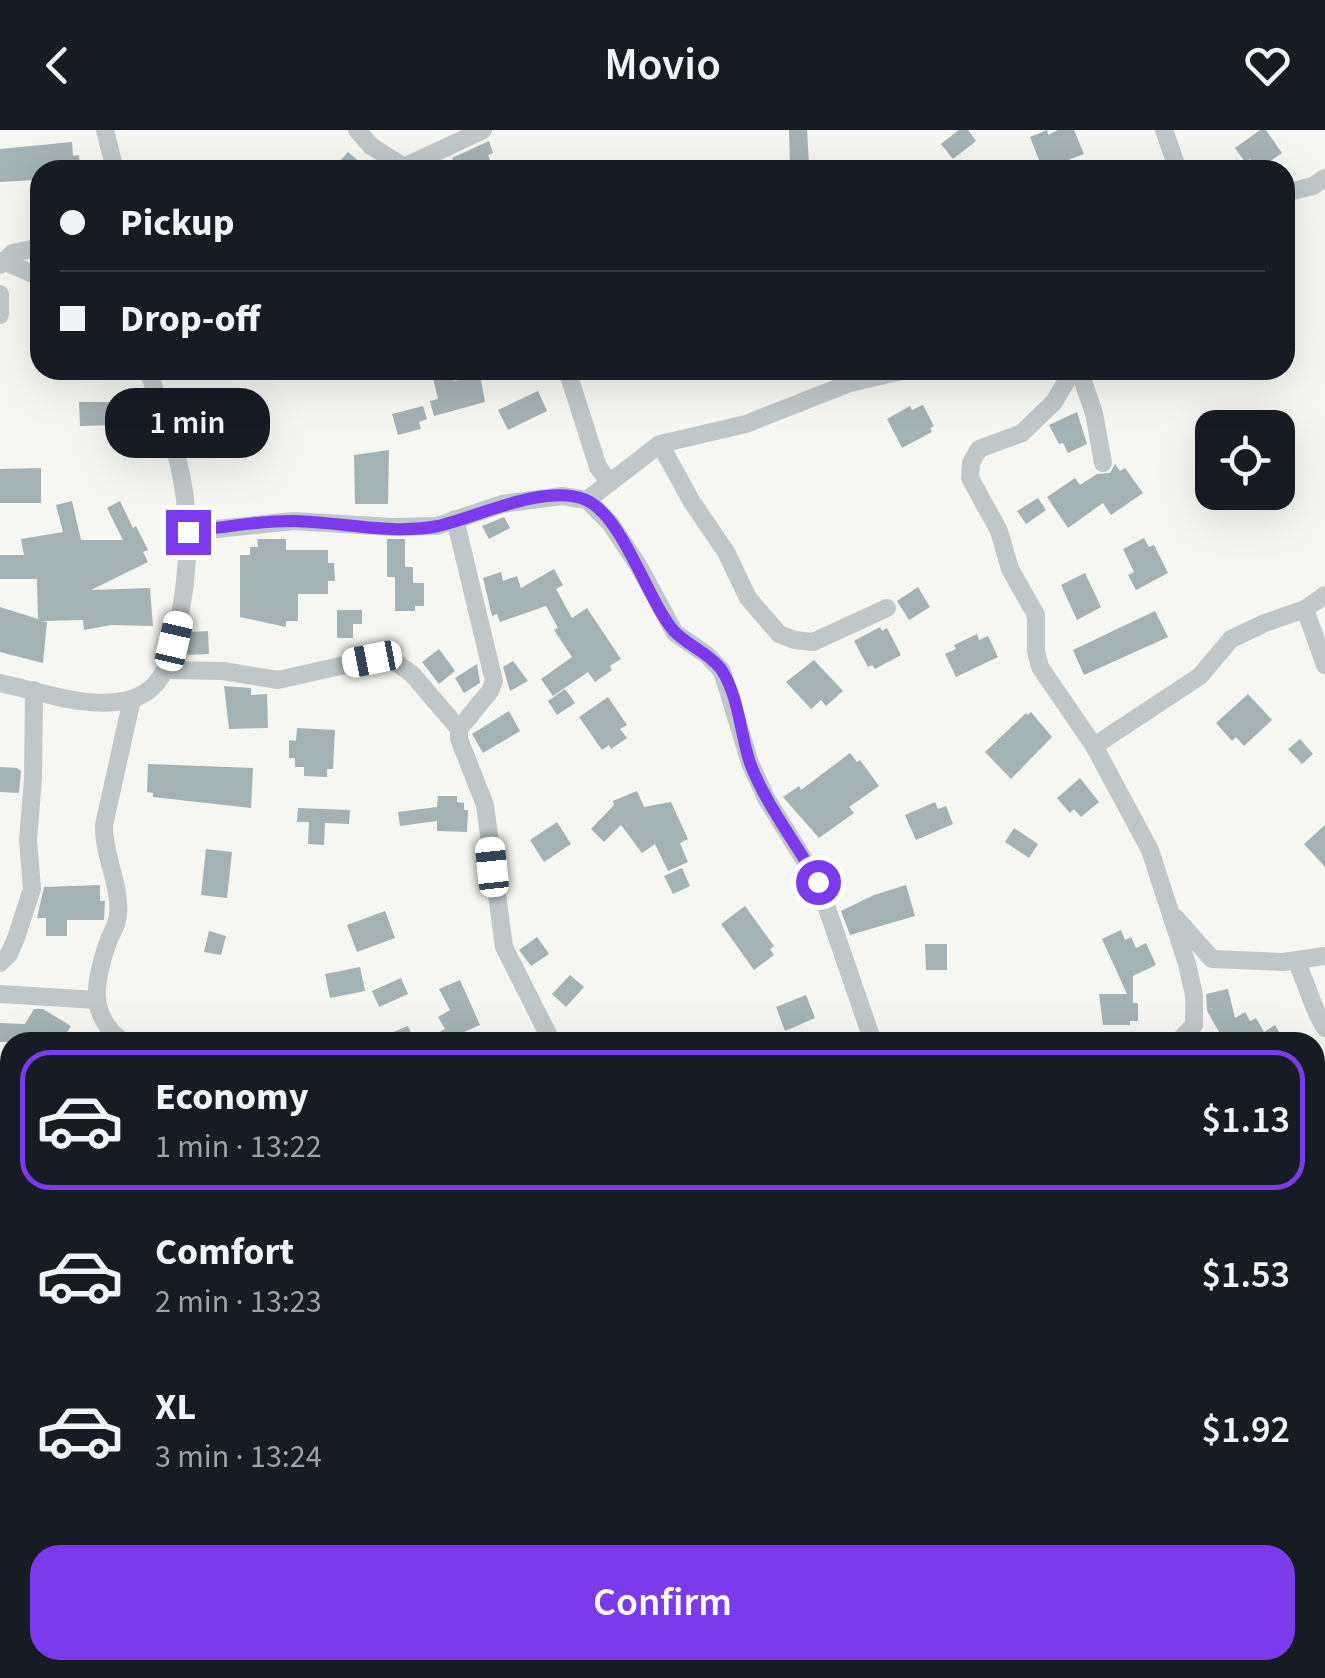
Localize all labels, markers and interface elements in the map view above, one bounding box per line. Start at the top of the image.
text: Movio [604,33,721,97]
icon: back [30,38,85,93]
icon: heart [1240,38,1295,93]
text: Pickup [120,196,234,250]
text: Drop-off [120,292,260,346]
callout: 1 min [106,387,270,457]
text: 1 min [149,400,226,446]
map controls [1195,410,1295,510]
button: locate [1195,410,1295,510]
route end [166,510,211,555]
car [153,608,195,674]
car [340,639,404,679]
car [474,836,510,898]
route start [796,860,841,905]
text: Economy [155,1070,308,1124]
icon: car [35,1075,125,1165]
text: $1.13 [1202,1093,1290,1147]
text: 1 min · 13:22 [155,1124,322,1170]
text: Comfort [155,1225,294,1279]
icon: car [35,1230,125,1320]
text: $1.53 [1202,1248,1290,1302]
text: 2 min · 13:23 [155,1279,322,1325]
text: XL [155,1380,196,1434]
icon: car [35,1385,125,1475]
text: $1.92 [1202,1403,1290,1457]
text: 3 min · 13:24 [155,1434,322,1480]
button: Confirm [30,1545,1295,1660]

